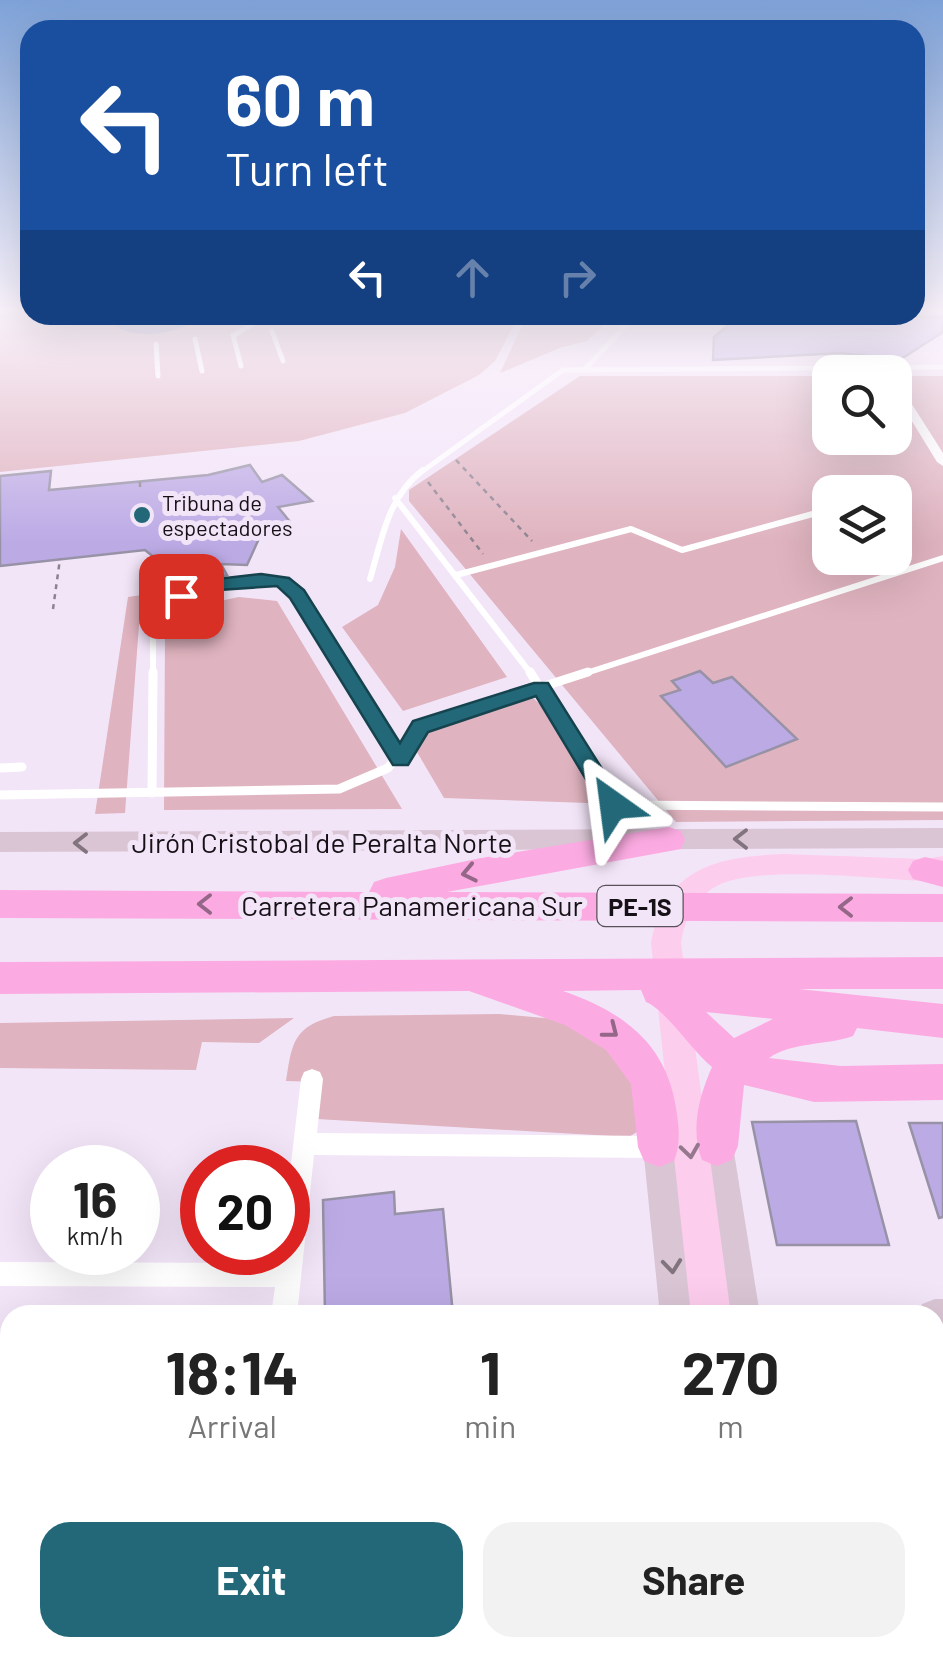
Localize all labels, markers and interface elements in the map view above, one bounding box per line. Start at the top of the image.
text: 60 m [225,56,375,140]
icon: left [60,60,190,190]
text: Turn left [225,141,389,195]
icon: left [340,250,395,305]
icon: ahead [445,250,500,305]
icon: right [550,250,605,305]
map controls [812,355,912,575]
button: search [812,355,912,455]
button: layers [812,475,912,575]
place label: Tribuna de espectadores [162,489,293,540]
marker: Tribuna de espectadores [131,504,153,526]
pin [139,554,224,639]
icon: arrive [154,569,209,624]
position arrow [561,753,665,857]
street label: Jirón Cristobal de Peralta Norte [132,825,512,859]
one-way arrow [732,828,748,850]
one-way arrow [73,832,88,854]
one-way arrow [461,862,478,883]
road number: PE-1S [598,886,682,926]
street label: Carretera Panamericana Sur [241,888,583,922]
one-way arrow [197,893,212,915]
one-way arrow [837,896,852,918]
one-way arrow [600,1019,618,1037]
one-way arrow [678,1143,699,1159]
speed limit sign: 20 [180,1145,310,1275]
text: 16 [73,1168,117,1228]
text: km/h [67,1220,123,1250]
one-way arrow [661,1258,683,1274]
text: 18:14 [166,1335,299,1407]
text: 1 [480,1335,501,1407]
text: 270 [682,1335,779,1407]
text: Arrival [187,1406,277,1444]
text: min [464,1406,516,1444]
text: m [717,1406,744,1444]
button: Exit [40,1522,463,1637]
button: Share [483,1522,905,1637]

